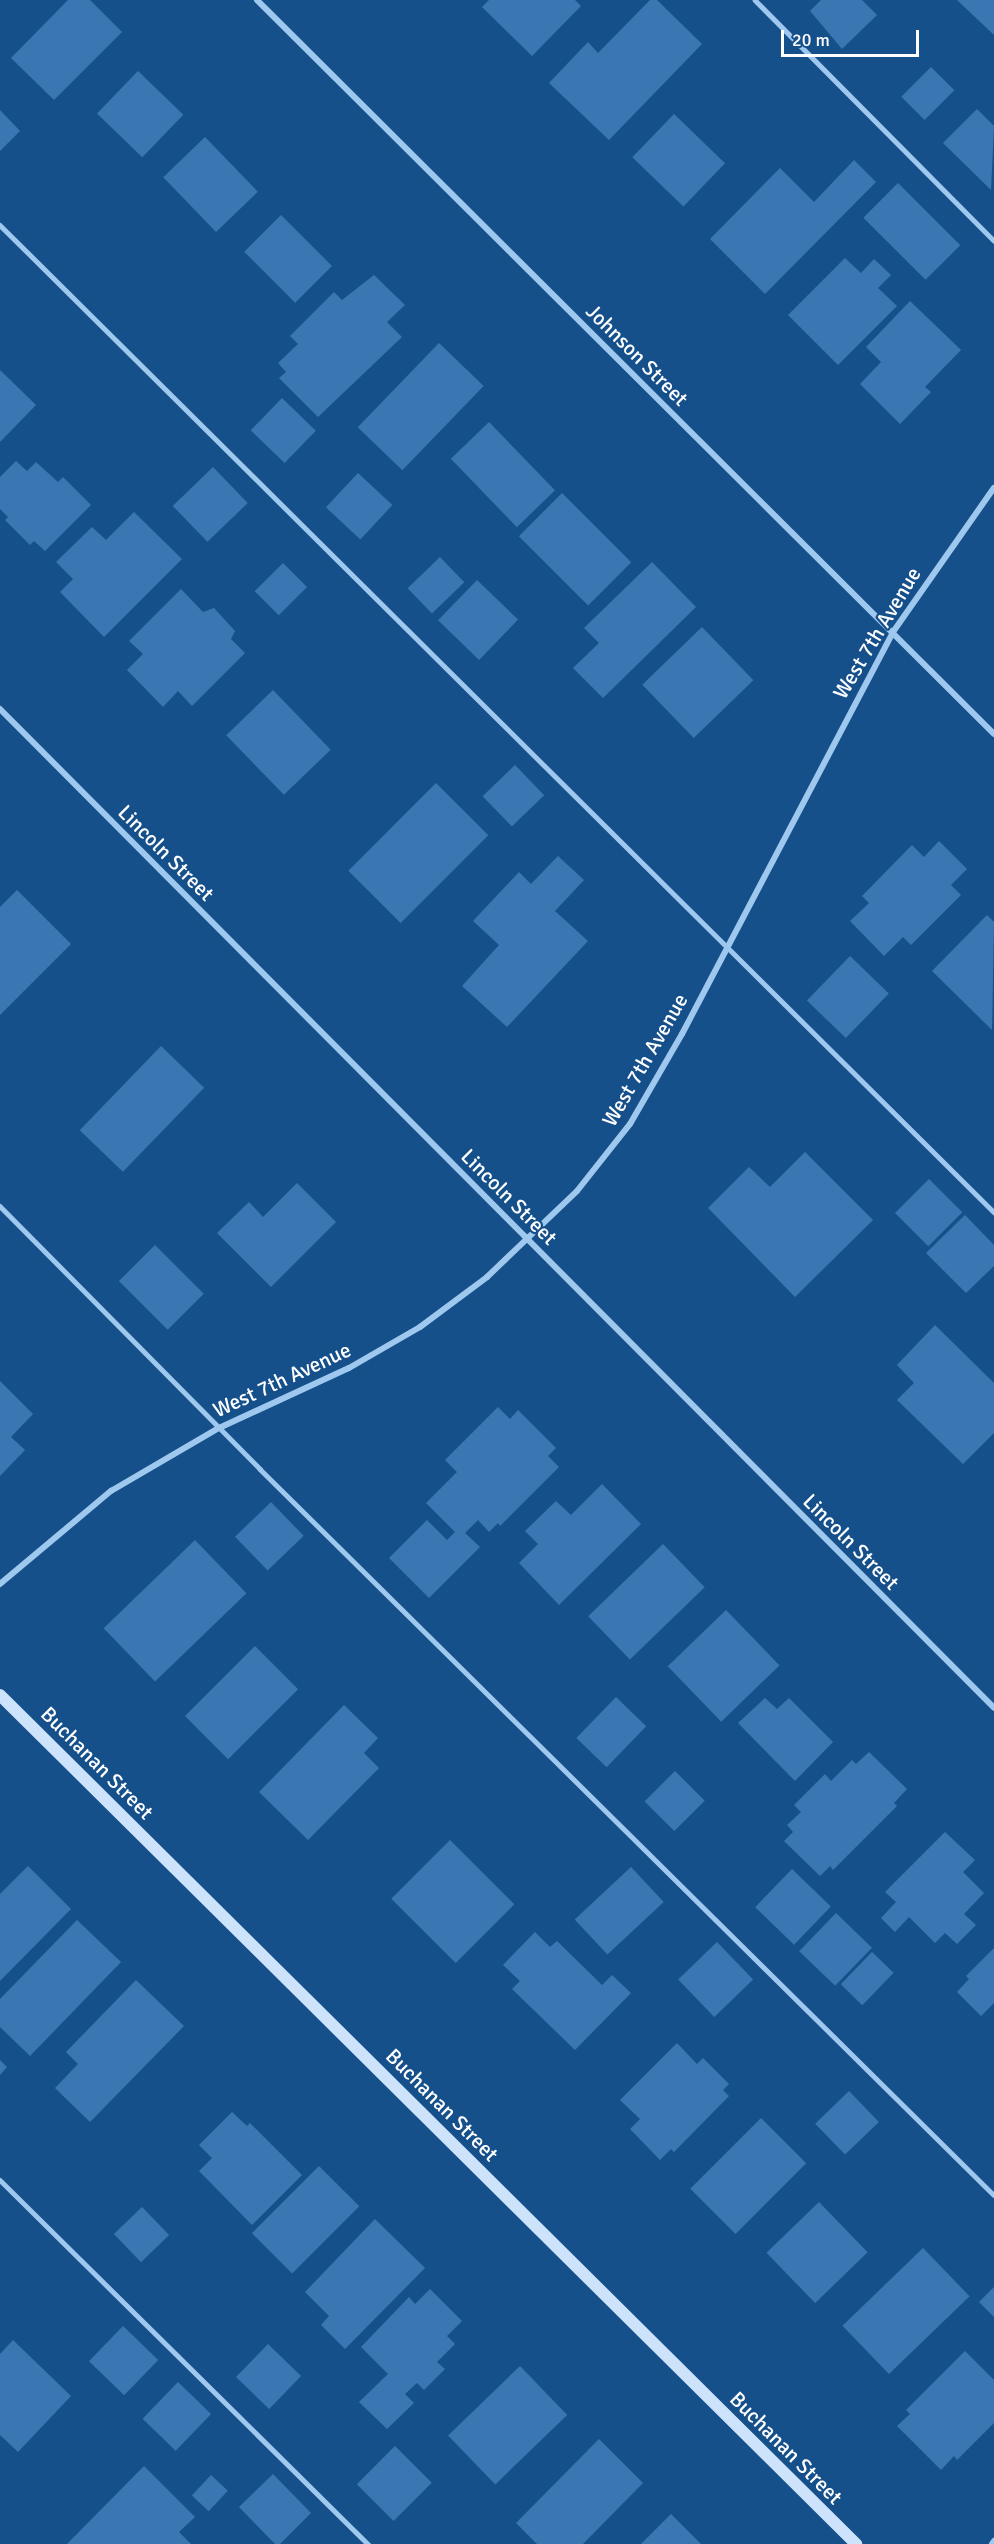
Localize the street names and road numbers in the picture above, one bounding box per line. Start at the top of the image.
street label: Johnson Street [581,299,693,411]
street label: West 7th Avenue [828,563,926,703]
street label: Lincoln Street [113,800,219,906]
street label: West 7th Avenue [597,989,693,1131]
street label: Lincoln Street [456,1144,562,1250]
street label: West 7th Avenue [209,1337,355,1423]
street label: Lincoln Street [798,1489,904,1595]
street label: Buchanan Street [35,1701,159,1825]
street label: Buchanan Street [380,2043,504,2167]
street label: Buchanan Street [724,2386,848,2510]

